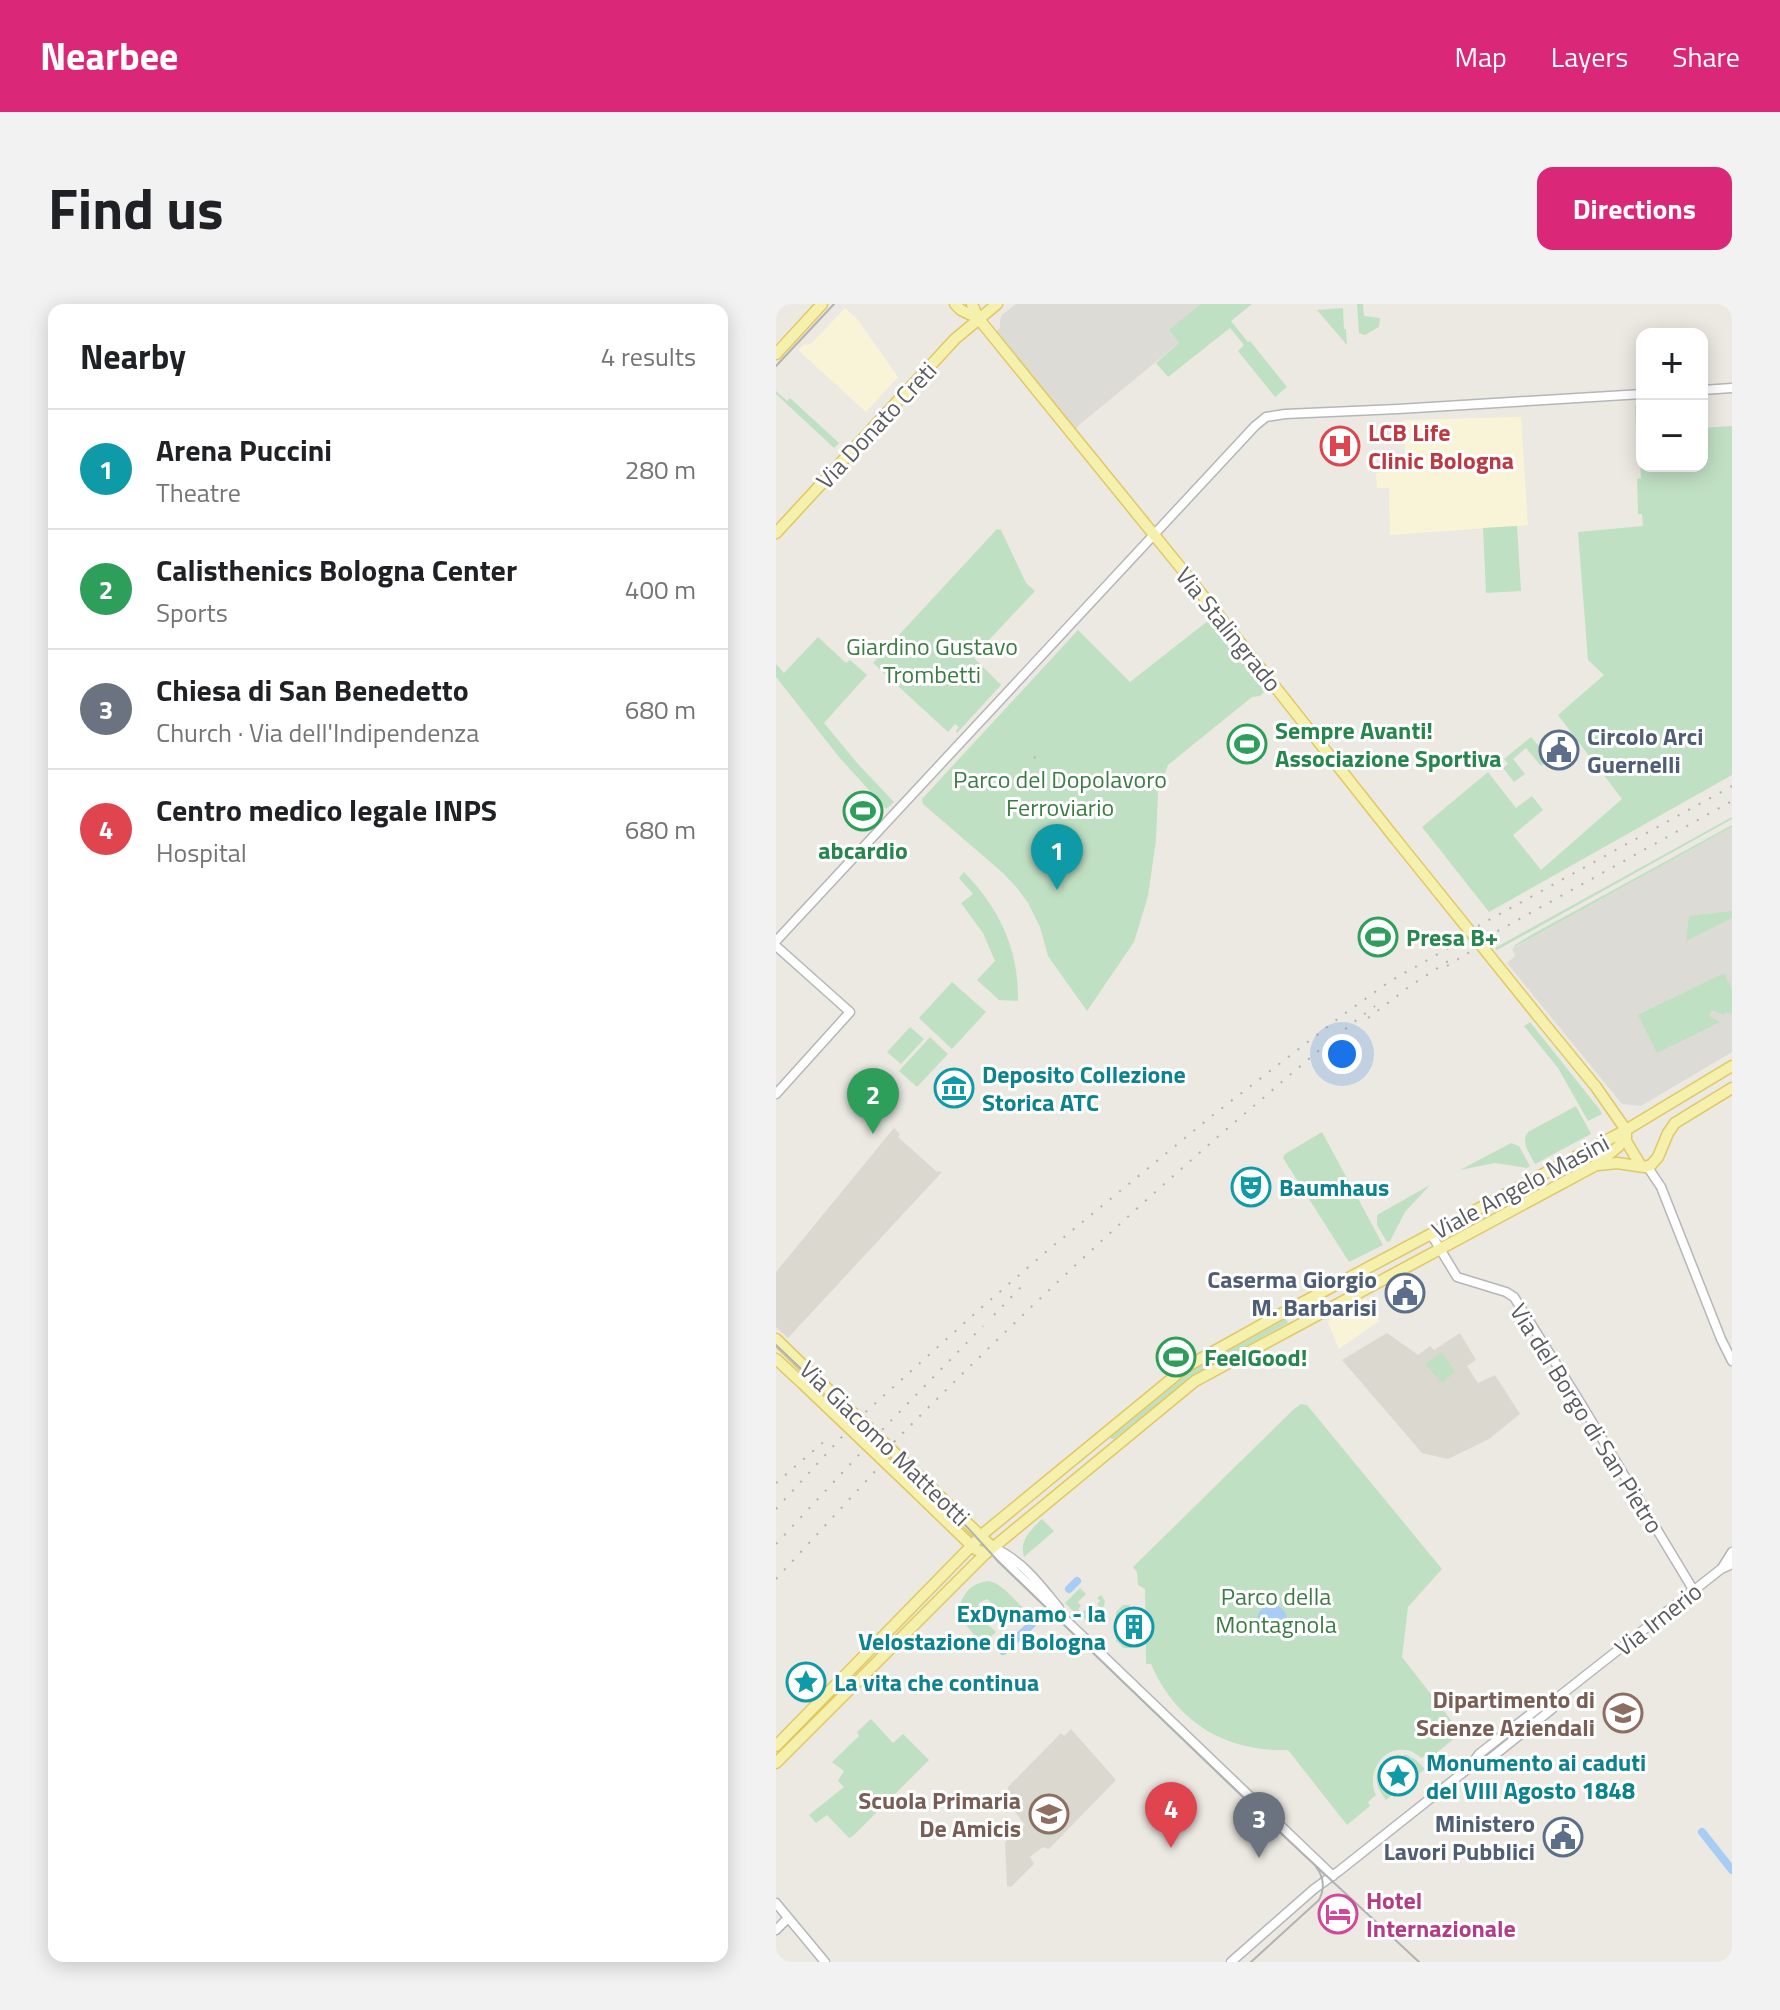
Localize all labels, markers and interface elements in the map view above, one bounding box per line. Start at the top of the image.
text: Nearbee [40,27,178,85]
text: Map [1454,35,1507,78]
text: Layers [1551,35,1628,78]
text: Share [1672,35,1740,78]
text: Find us [48,166,224,251]
button: Directions [1537,167,1732,250]
map controls [1636,328,1708,472]
button: + [1636,328,1708,400]
text: Nearby [80,330,186,382]
text: 4 results [601,337,696,376]
street label: Via Donato Creti [807,353,945,497]
button: − [1636,400,1708,472]
place label: LCB Life Clinic Bologna [1368,414,1514,478]
hospital icon: LCB Life Clinic Bologna [1319,425,1361,467]
text: Arena Puccini [156,427,332,473]
text: 1 [99,450,113,489]
text: 280 m [625,450,696,489]
text: Theatre [156,473,241,512]
text: Calisthenics Bologna Center [156,547,517,593]
street label: Via Stalingrado [1167,559,1291,699]
text: 2 [99,570,113,609]
text: 400 m [625,570,696,609]
text: Sports [156,593,228,632]
park label: Giardino Gustavo Trombetti [846,628,1018,692]
text: Chiesa di San Benedetto [156,667,469,713]
text: 3 [99,690,113,729]
text: 680 m [625,690,696,729]
place label: Sempre Avanti! Associazione Sportiva [1275,712,1502,776]
text: Church · Via dell'Indipendenza [156,713,479,752]
place label: Circolo Arci Guernelli [1587,718,1703,782]
sports icon: Sempre Avanti! Associazione Sportiva [1226,723,1268,765]
public building icon: Circolo Arci Guernelli [1538,729,1580,771]
park label: Parco del Dopolavoro Ferroviario [953,761,1167,825]
text: Centro medico legale INPS [156,787,497,833]
sports icon: abcardio [842,790,884,832]
text: 4 [99,810,113,849]
text: 680 m [625,810,696,849]
pin: 1 [1031,824,1083,890]
place label: abcardio [818,832,908,868]
text: Hospital [156,833,247,872]
sports icon: Presa B+ [1357,916,1399,958]
place label: Presa B+ [1406,919,1498,955]
your location [1322,1034,1362,1074]
place label: Deposito Collezione Storica ATC [982,1056,1186,1120]
museum icon: Deposito Collezione Storica ATC [933,1067,975,1109]
pin: 2 [847,1068,899,1134]
street label: Viale Angelo Masini [1425,1124,1615,1248]
theatre icon: Baumhaus [1230,1166,1272,1208]
place label: Baumhaus [1279,1169,1389,1205]
place label: Caserma Giorgio M. Barbarisi [1207,1261,1377,1325]
public building icon: Caserma Giorgio M. Barbarisi [1384,1272,1426,1314]
street label: Via del Borgo di San Pietro [1501,1296,1673,1540]
sports icon: FeelGood! [1155,1336,1197,1378]
place label: FeelGood! [1204,1339,1307,1375]
street label: Via Giacomo Matteotti [791,1352,979,1534]
street label: Via Irnerio [1607,1573,1709,1665]
park label: Parco della Montagnola [1215,1578,1337,1642]
place label: ExDynamo - la Velostazione di Bologna [858,1595,1106,1659]
building icon: ExDynamo - la Velostazione di Bologna [1113,1606,1155,1648]
place icon: La vita che continua [785,1661,827,1703]
place label: La vita che continua [834,1664,1039,1700]
place label: Dipartimento di Scienze Aziendali [1416,1681,1595,1745]
school or university icon: Dipartimento di Scienze Aziendali [1602,1692,1644,1734]
place label: Monumento ai caduti del VIII Agosto 1848 [1426,1744,1646,1808]
place icon: Monumento ai caduti del VIII Agosto 1848 [1377,1755,1419,1797]
place label: Scuola Primaria De Amicis [858,1782,1021,1846]
pin: 4 [1145,1782,1197,1848]
pin: 3 [1233,1792,1285,1858]
school or university icon: Scuola Primaria De Amicis [1028,1793,1070,1835]
place label: Ministero Lavori Pubblici [1384,1805,1535,1869]
public building icon: Ministero Lavori Pubblici [1542,1816,1584,1858]
place label: Hotel Internazionale [1366,1882,1516,1946]
hotel icon: Hotel Internazionale [1317,1893,1359,1935]

